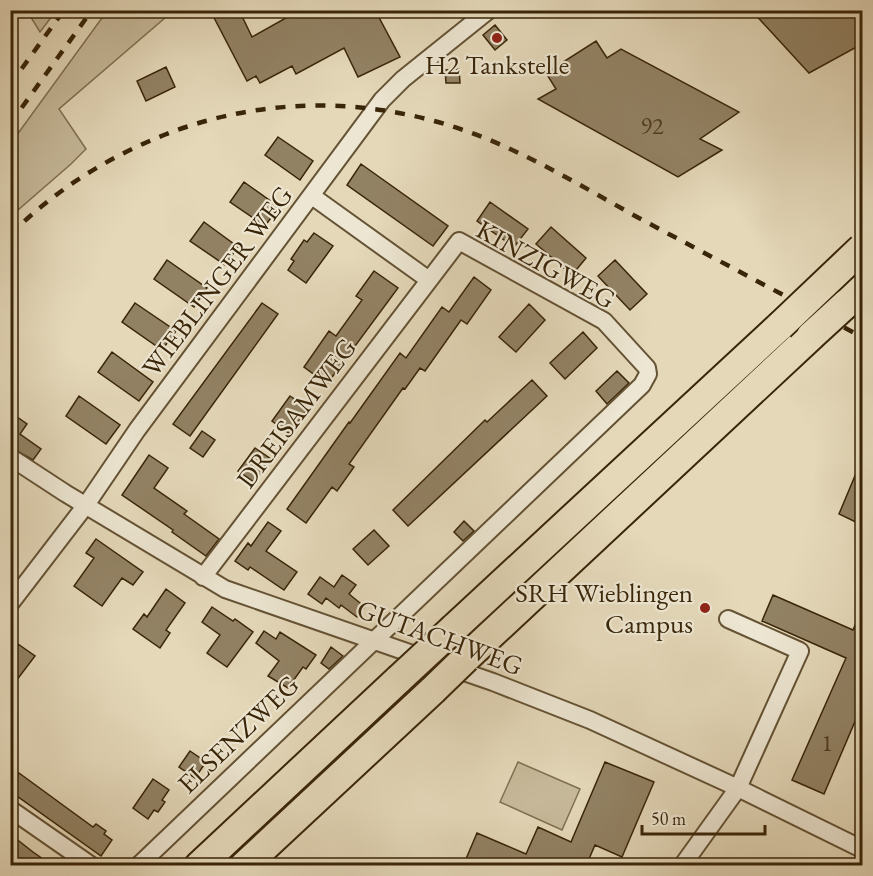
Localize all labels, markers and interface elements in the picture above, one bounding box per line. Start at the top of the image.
marker: H2 Tankstelle [490,31,504,45]
place label: H2 Tankstelle [425,47,569,82]
house number: 92 [640,110,664,141]
street label: WIEBLINGER WEG [134,178,300,384]
street label: KINZIGWEG [470,211,622,317]
street label: DREISAMWEG [228,331,364,495]
place label: SRH Wieblingen Campus [515,575,693,641]
street label: GUTACHWEG [352,591,528,683]
marker: SRH Wieblingen Campus [698,601,712,615]
street label: ELSENZWEG [170,667,306,801]
house number: 1 [821,727,833,758]
scale bar [642,798,765,836]
text: 50 m [651,807,686,830]

